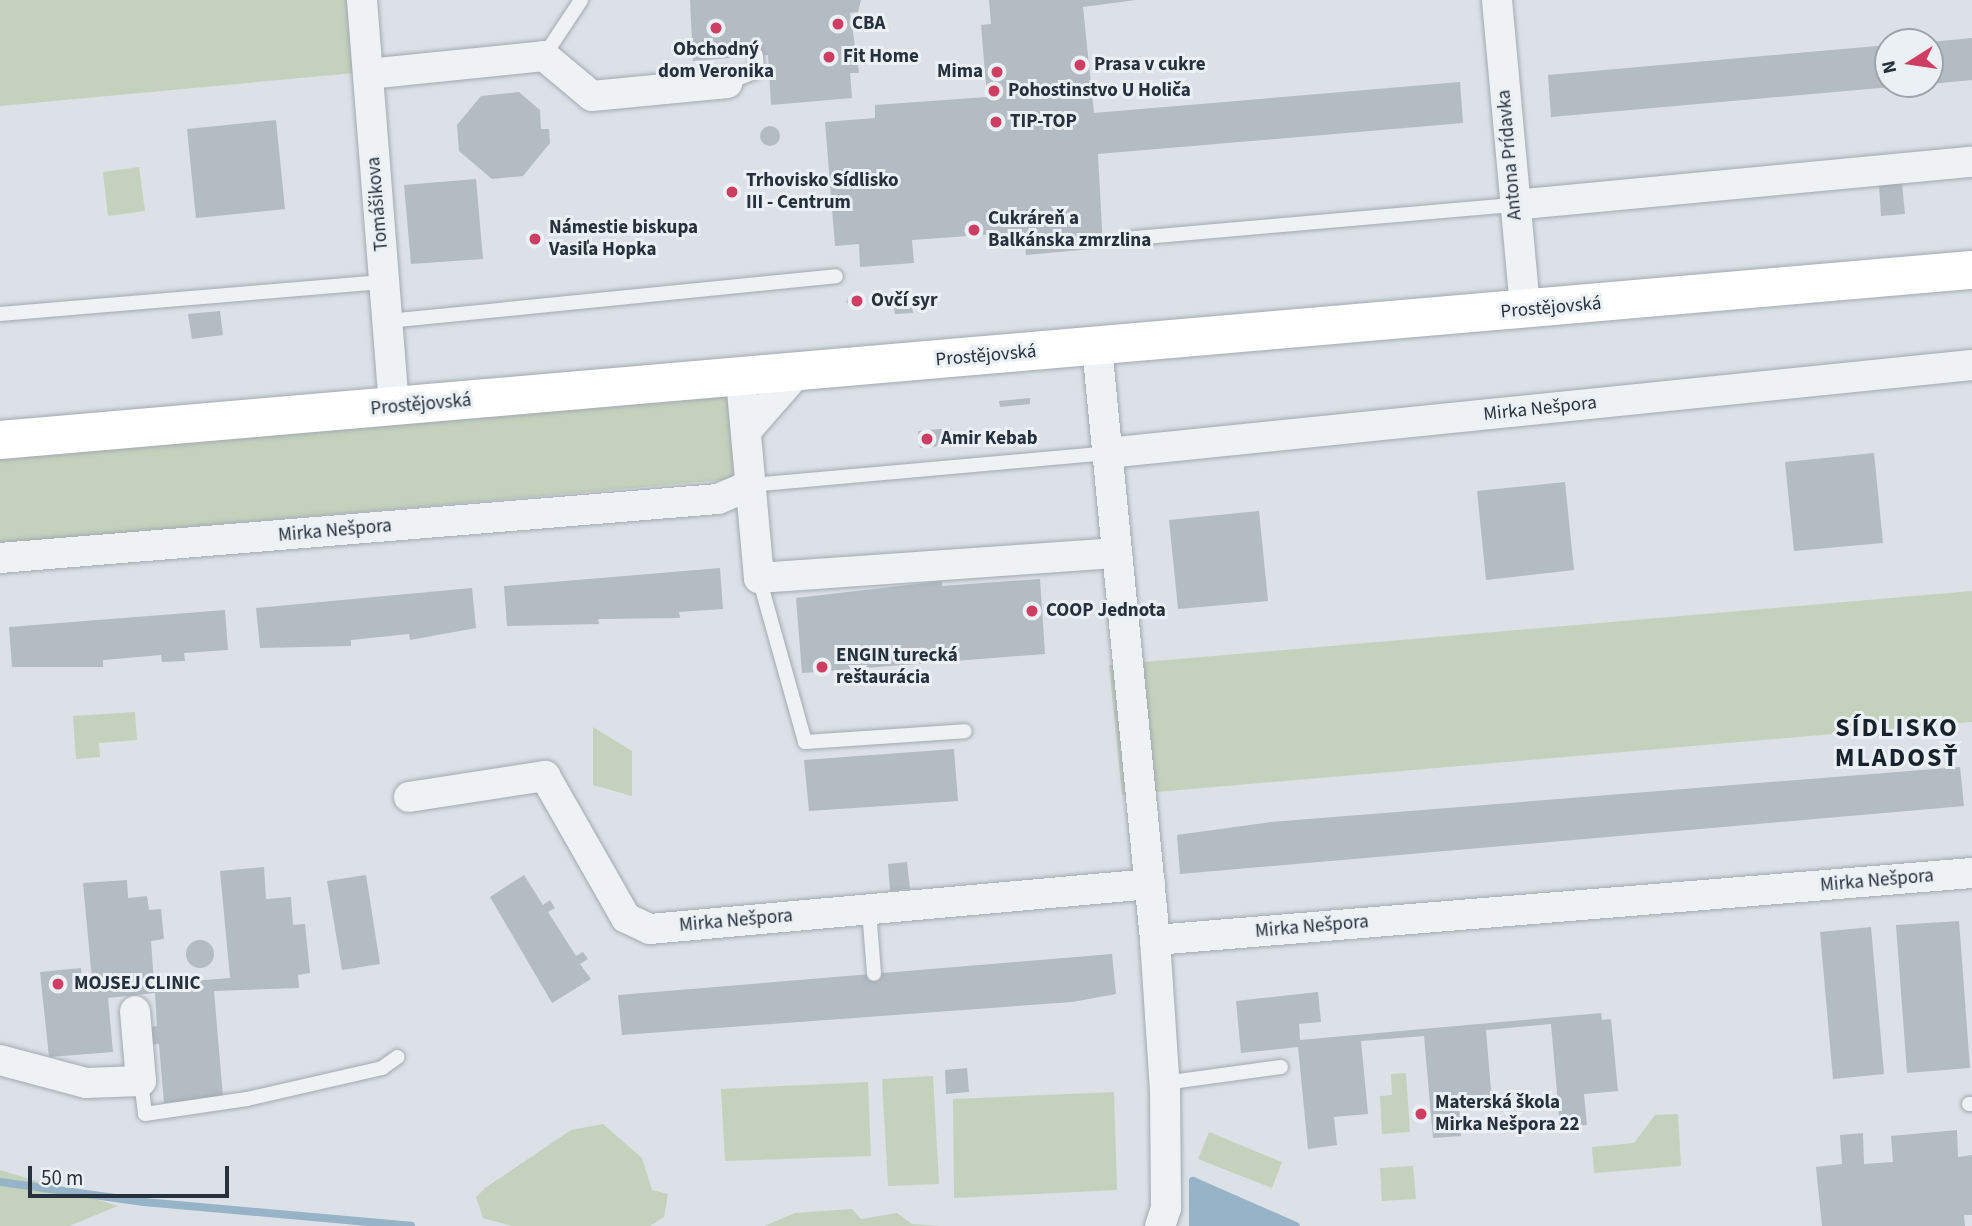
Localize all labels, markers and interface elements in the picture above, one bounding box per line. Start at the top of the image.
place label: CBA [852,13,885,35]
marker: CBA [830,16,846,32]
marker: Obchodný dom Veronika [708,20,724,36]
north arrow [1874,28,1944,98]
place label: Obchodný dom Veronika [658,39,774,83]
place label: Fit Home [843,46,919,68]
marker: Fit Home [821,49,837,65]
place label: Prasa v cukre [1094,54,1206,76]
marker: Prasa v cukre [1072,57,1088,73]
text: N [1875,58,1904,76]
place label: Mima [937,61,983,83]
marker: Mima [989,64,1005,80]
place label: Pohostinstvo U Holiča [1008,80,1191,102]
marker: Pohostinstvo U Holiča [986,83,1002,99]
street label: Antona Prídavka [1493,89,1527,221]
place label: TIP-TOP [1010,111,1077,133]
marker: TIP-TOP [988,114,1004,130]
street label: Tomášikova [363,156,393,252]
place label: Trhovisko Sídlisko III - Centrum [746,170,899,214]
marker: Trhovisko Sídlisko III - Centrum [724,184,740,200]
place label: Cukráreň a Balkánska zmrzlina [988,208,1151,252]
place label: Námestie biskupa Vasiľa Hopka [549,217,698,261]
marker: Cukráreň a Balkánska zmrzlina [966,222,982,238]
marker: Námestie biskupa Vasiľa Hopka [527,231,543,247]
place label: Ovčí syr [871,290,938,312]
street label: Prostějovská [1500,292,1602,324]
marker: Ovčí syr [849,293,865,309]
street label: Prostějovská [935,340,1037,372]
street label: Prostějovská [370,389,472,421]
street label: Mirka Nešpora [1482,392,1598,426]
place label: Amir Kebab [941,428,1038,450]
marker: Amir Kebab [919,431,935,447]
street label: Mirka Nešpora [277,515,393,547]
place label: COOP Jednota [1046,600,1166,622]
marker: COOP Jednota [1024,603,1040,619]
place label: ENGIN turecká reštaurácia [836,645,958,689]
marker: ENGIN turecká reštaurácia [814,659,830,675]
district label: SÍDLISKO MLADOSŤ [1836,712,1958,774]
street label: Mirka Nešpora [1819,865,1935,897]
street label: Mirka Nešpora [678,905,794,937]
street label: Mirka Nešpora [1254,911,1370,943]
place label: MOJSEJ CLINIC [74,973,201,995]
marker: MOJSEJ CLINIC [48,974,68,994]
place label: Materská škola Mirka Nešpora 22 [1435,1092,1580,1136]
marker: Materská škola Mirka Nešpora 22 [1413,1106,1429,1122]
scale bar [32,1152,233,1196]
text: 50 m [41,1163,83,1193]

